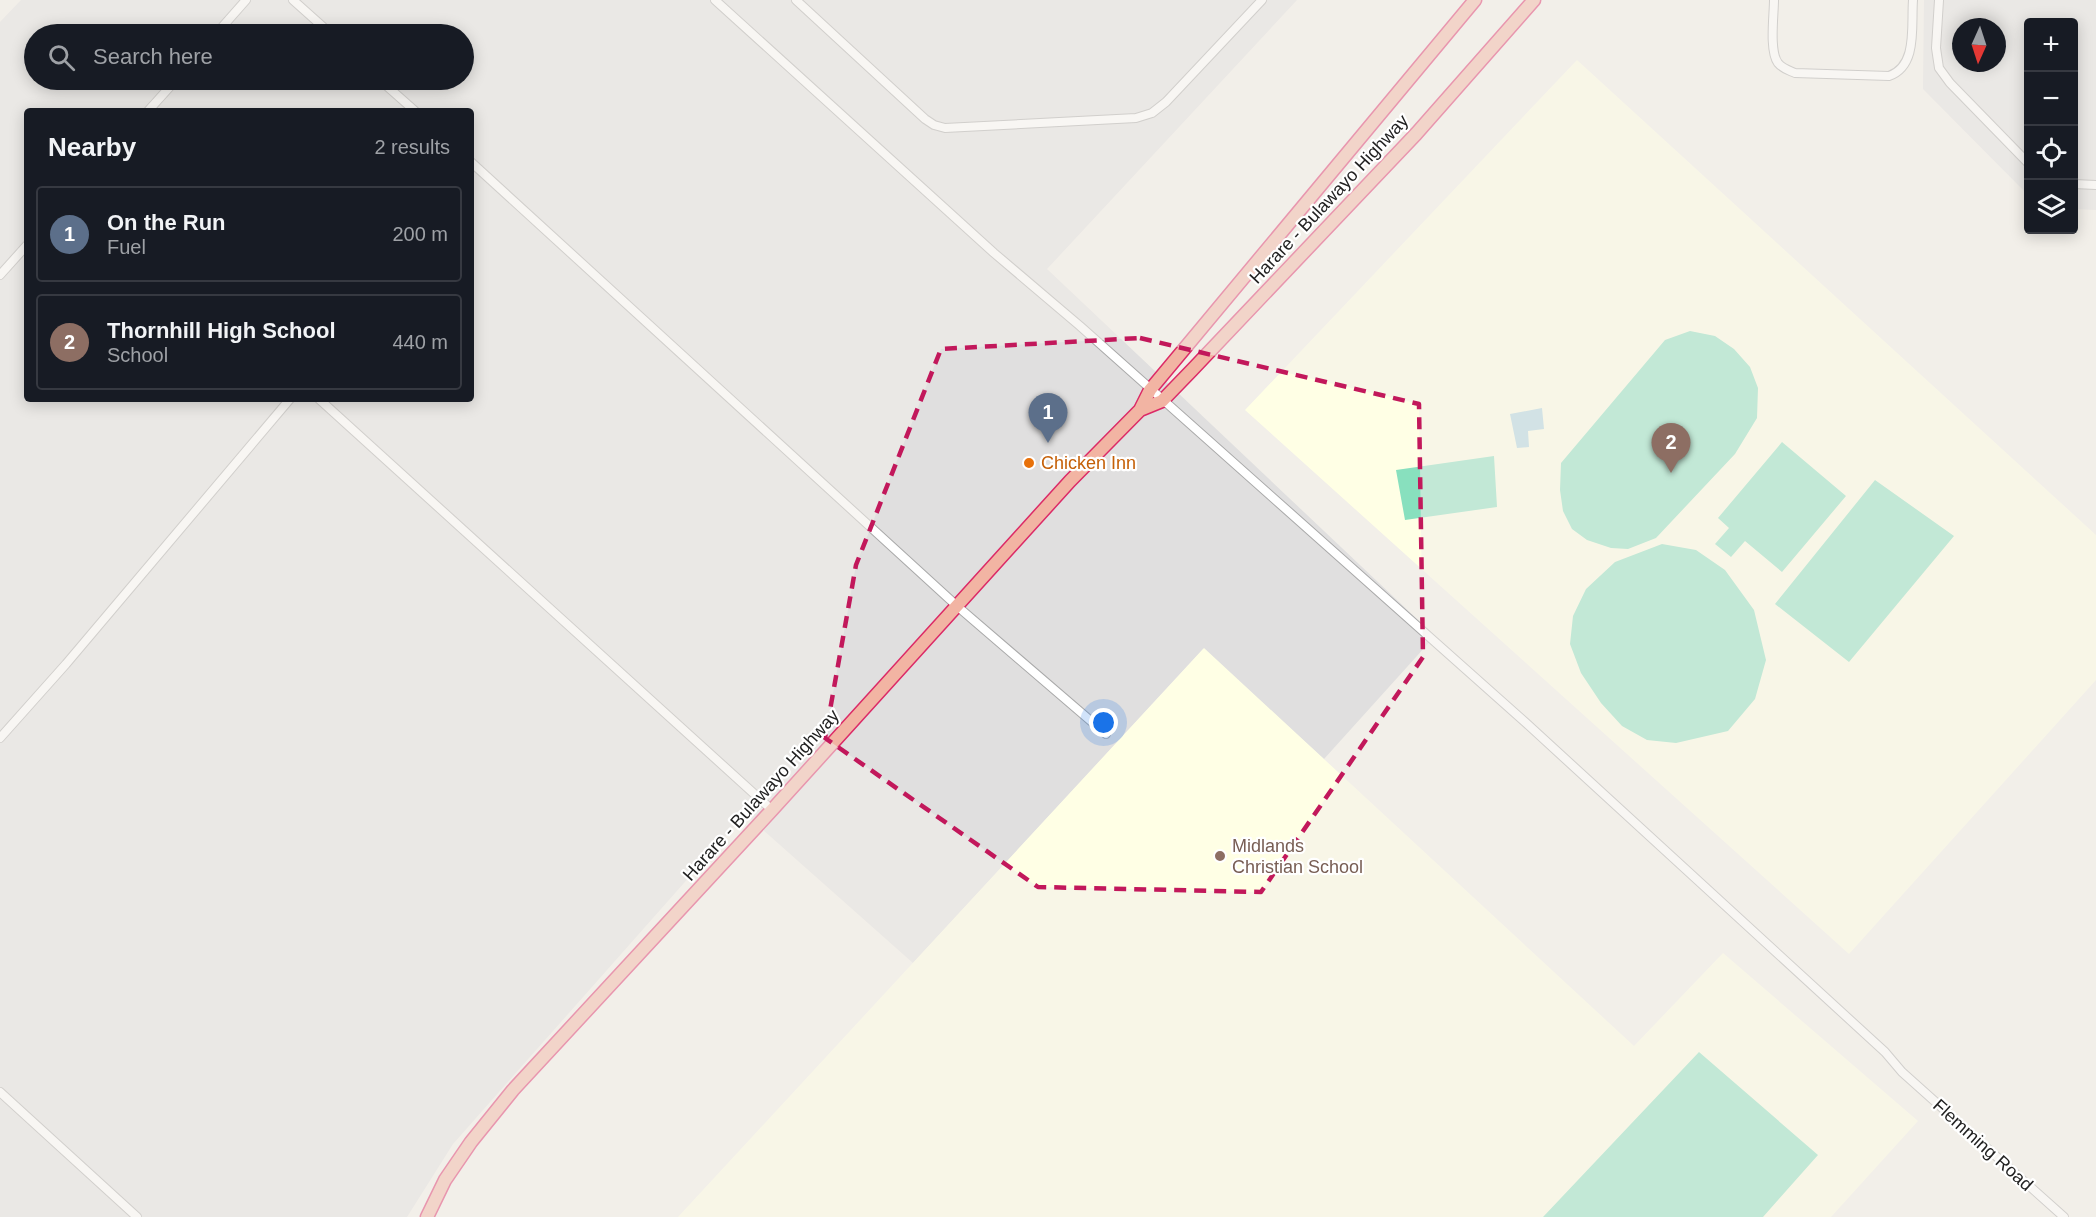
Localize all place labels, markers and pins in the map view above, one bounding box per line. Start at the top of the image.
pin: 1 [1028,394,1068,443]
pin: 2 [1652,424,1690,473]
place label: Chicken Inn [1041,453,1136,473]
marker: Chicken Inn [1022,456,1036,470]
place label: Midlands Christian School [1232,836,1363,877]
marker: Midlands Christian School [1213,849,1227,863]

